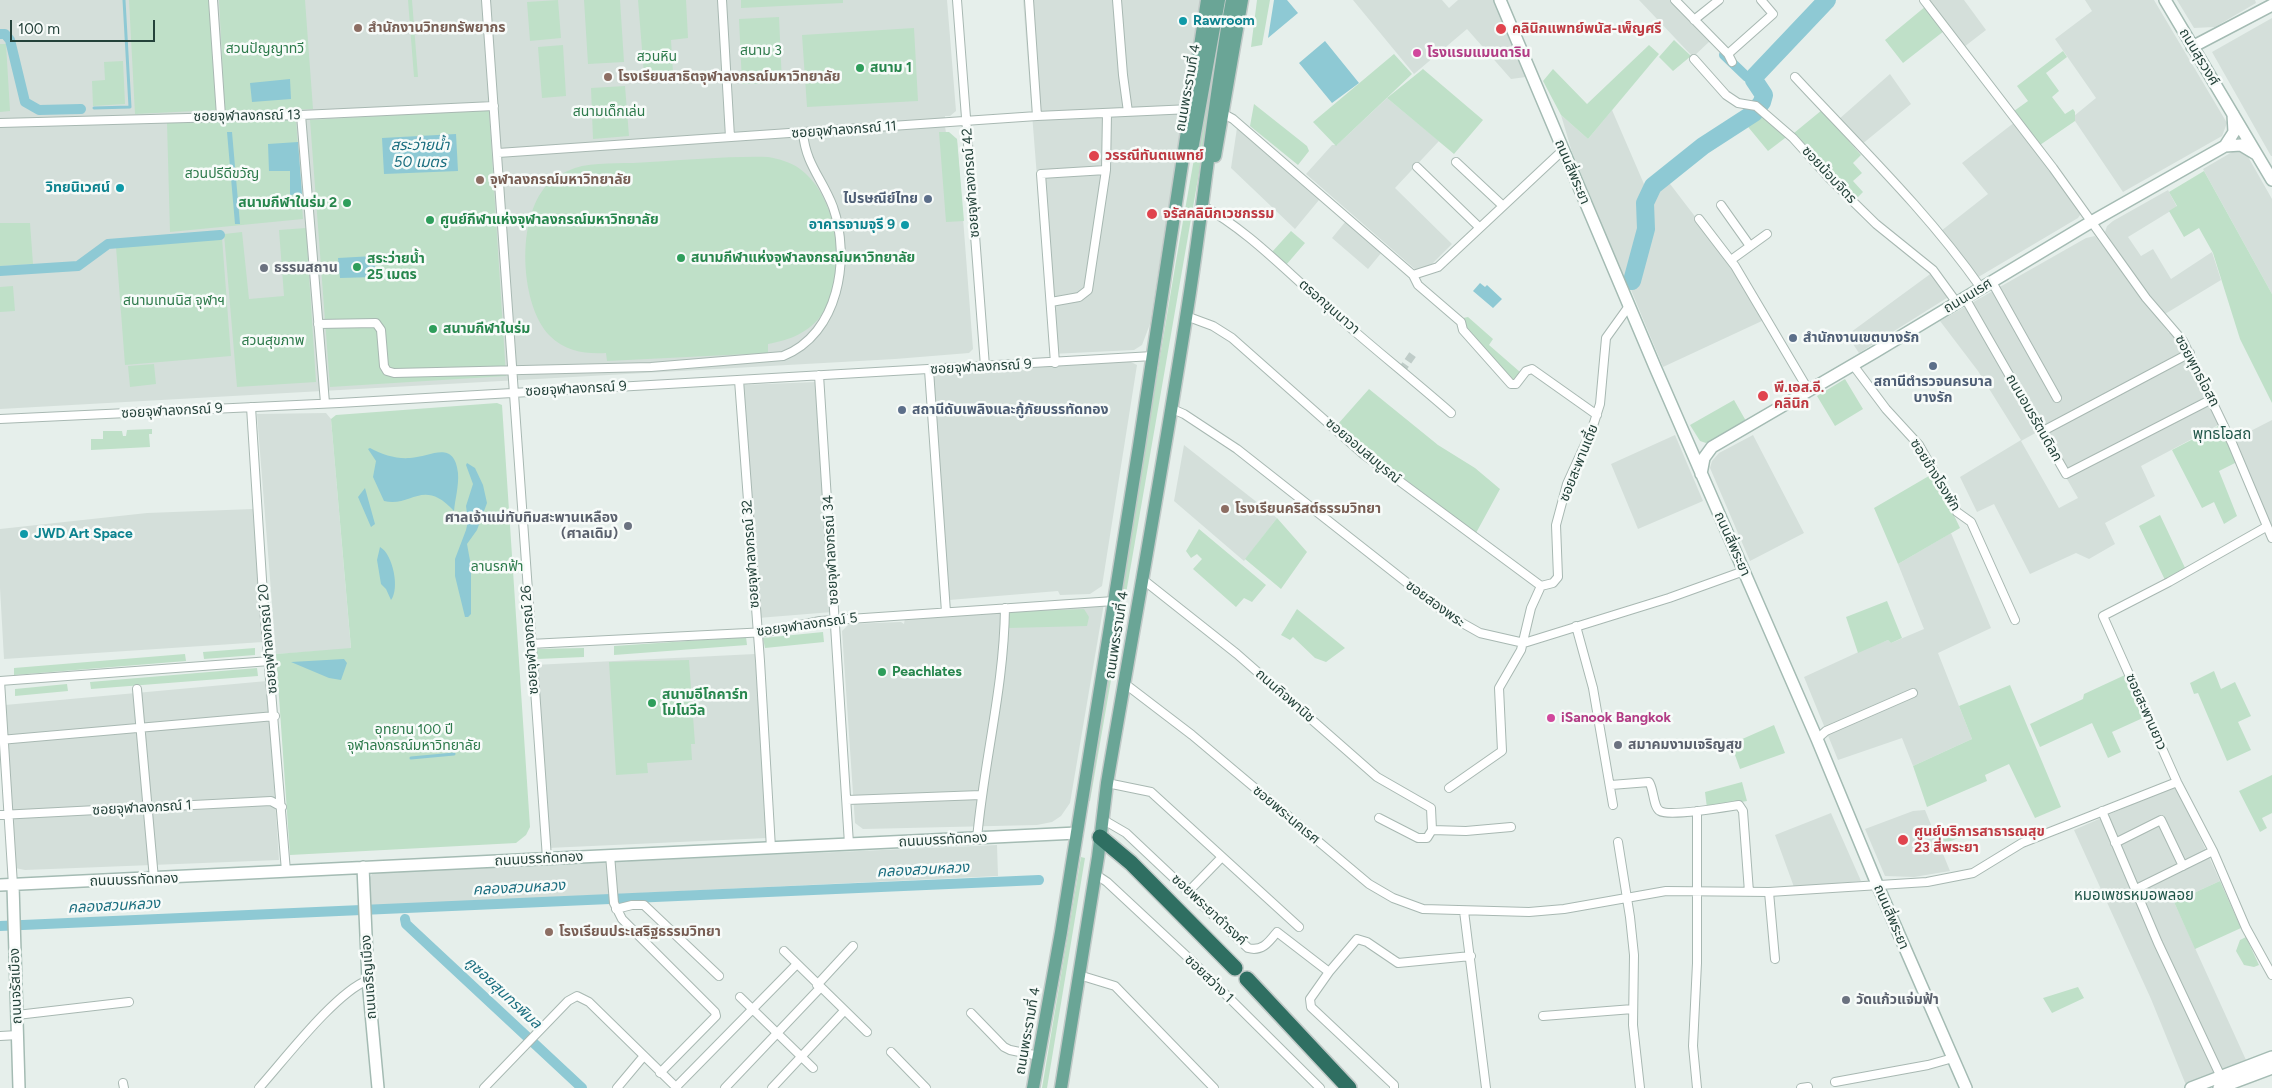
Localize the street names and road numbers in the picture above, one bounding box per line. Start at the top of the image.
street label: ถนนสุรวงศ์ [2175,25,2223,89]
street label: ถนนพระรามที่ 4 [1172,43,1204,133]
street label: ซอยจุฬาลงกรณ์ 13 [193,107,301,125]
street label: ซอยจุฬาลงกรณ์ 11 [791,118,897,142]
street label: ซอยจุฬาลงกรณ์ 42 [959,128,983,238]
street label: ถนนสี่พระยา [1551,137,1593,207]
street label: ซอยน้อมจิตร [1798,143,1860,207]
street label: ถนนนเรศ [1941,275,1995,317]
street label: ตรอกขุนนาวา [1295,276,1363,338]
street label: ซอยพุทธโอสถ [2171,332,2223,410]
street label: ซอยจุฬาลงกรณ์ 9 [930,356,1032,378]
street label: ถนนอมรรัตนดิลก [2002,371,2066,465]
street label: ซอยจุฬาลงกรณ์ 9 [525,378,627,400]
street label: ซอยจุฬาลงกรณ์ 9 [121,400,223,422]
street label: ซอยจอมสมบูรณ์ [1322,415,1404,487]
street label: ซอยสะพานเตี้ย [1556,422,1602,504]
street label: ซอยข้างโรงพัก [1906,436,1964,514]
street label: ซอยจุฬาลงกรณ์ 34 [820,495,842,605]
street label: ซอยจุฬาลงกรณ์ 32 [739,499,763,609]
street label: ถนนสี่พระยา [1710,509,1754,579]
street label: ซอยสองพระ [1402,577,1468,631]
street label: ซอยจุฬาลงกรณ์ 20 [255,583,281,695]
street label: ซอยจุฬาลงกรณ์ 26 [518,585,542,695]
street label: ถนนพระรามที่ 4 [1102,590,1132,680]
street label: ซอยจุฬาลงกรณ์ 5 [756,610,858,640]
street label: ถนนกิจพานิช [1252,666,1318,726]
street label: ซอยสะพานยาว [2122,671,2170,753]
street label: ซอยพระนคเรศ [1249,782,1323,848]
street label: ซอยจุฬาลงกรณ์ 1 [92,797,192,819]
street label: ถนนบรรทัดทอง [898,829,988,851]
street label: ถนนบรรทัดทอง [494,848,584,870]
street label: ถนนบรรทัดทอง [89,870,179,890]
street label: ซอยพระยาดำรงค์ [1168,871,1250,949]
street label: ถนนสี่พระยา [1870,882,1912,952]
street label: ถนนเจริญเมือง [358,934,380,1020]
street label: ถนนจรัสเมือง [6,948,26,1024]
street label: ซอยสว่าง 1 [1181,952,1237,1006]
street label: ถนนพระรามที่ 4 [1012,986,1044,1076]

